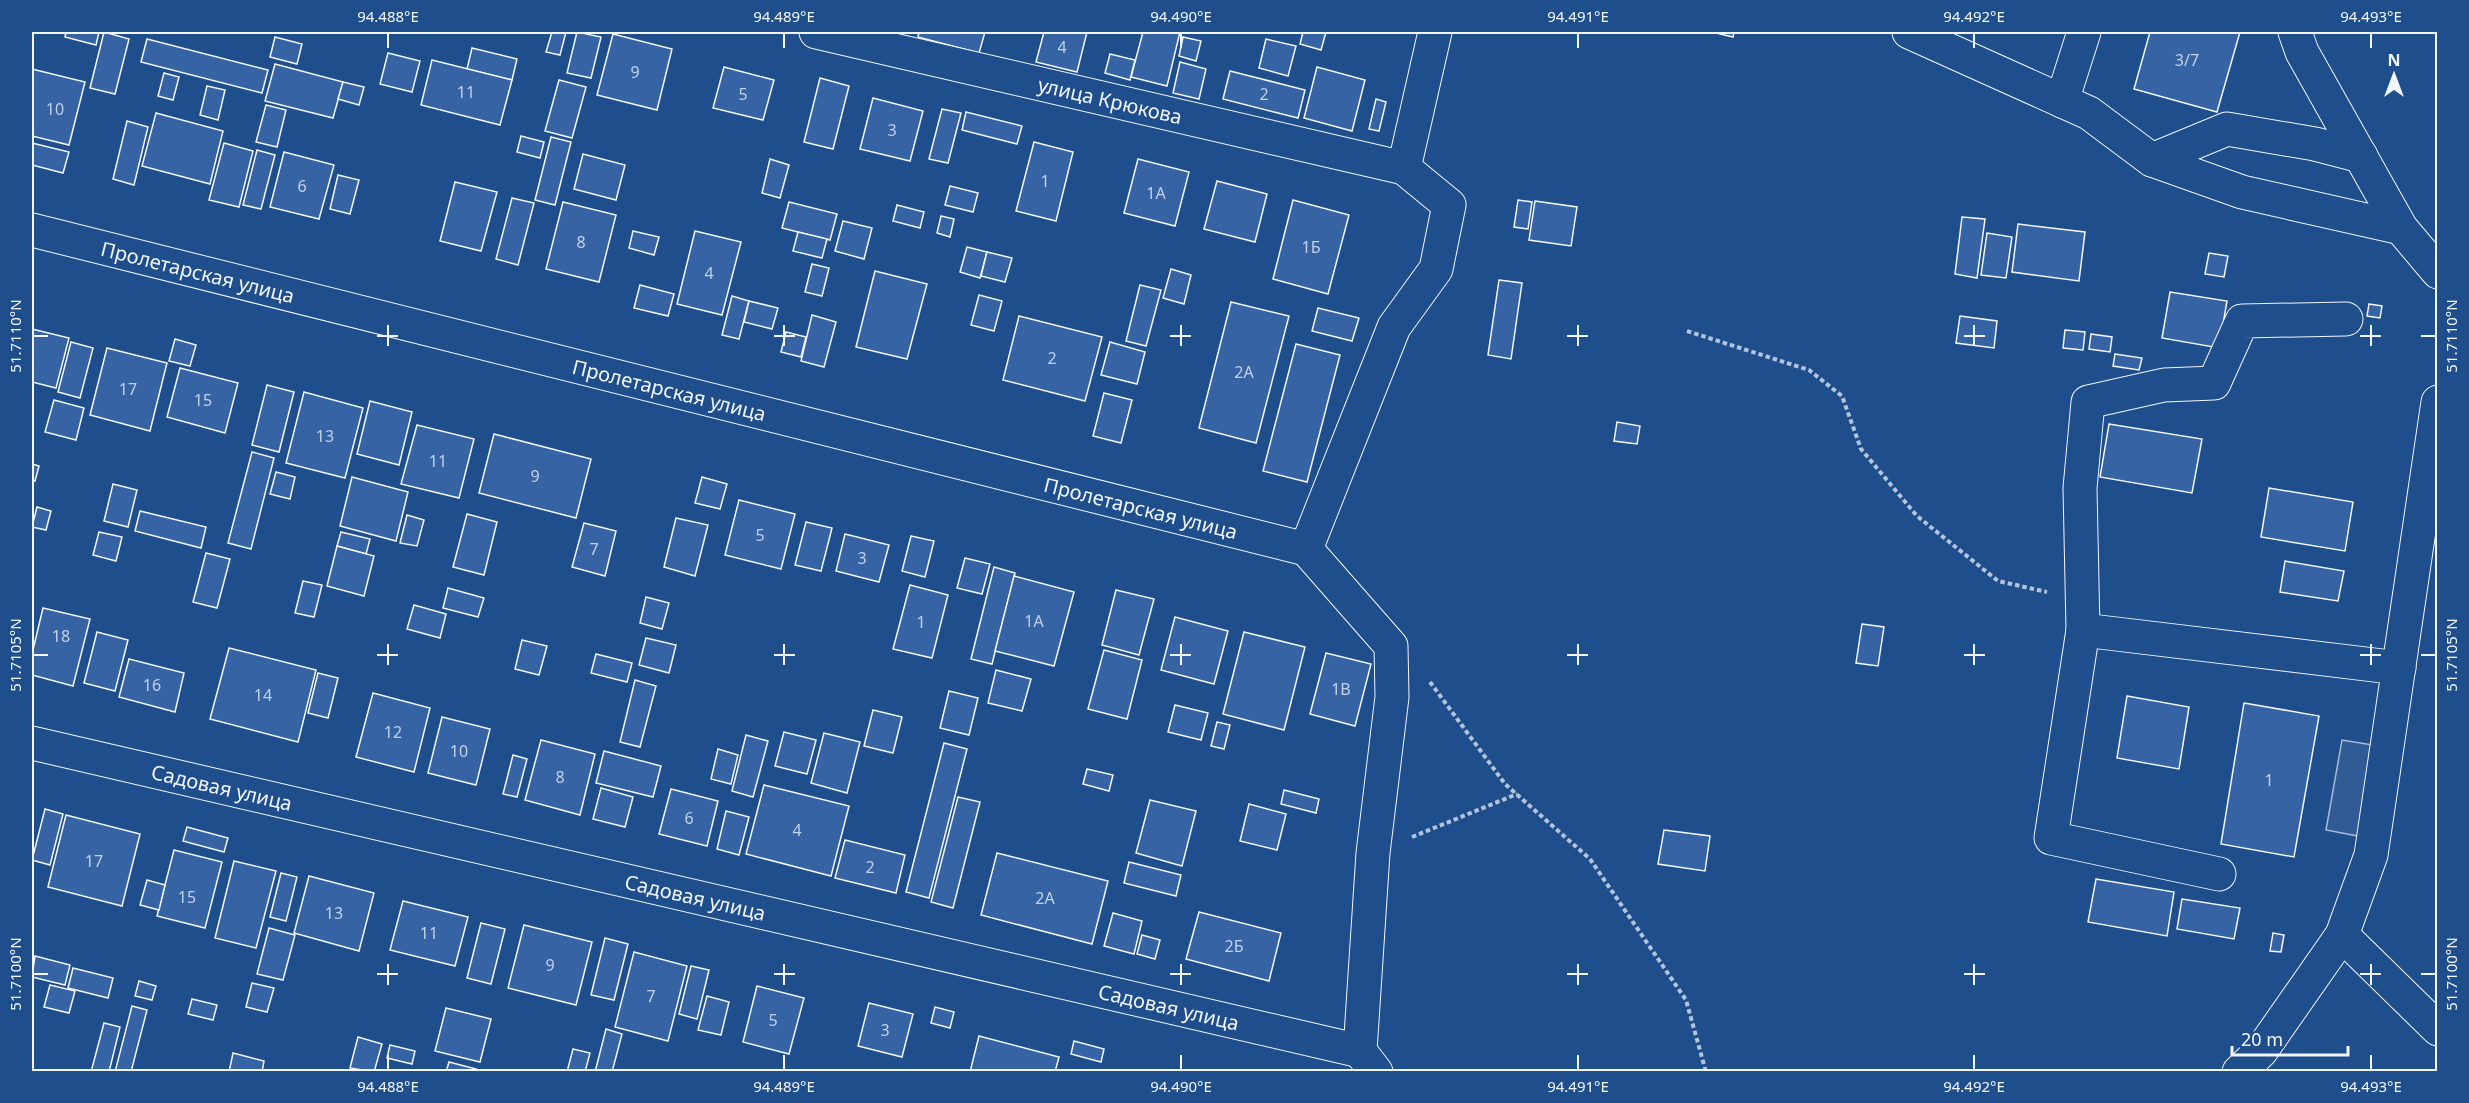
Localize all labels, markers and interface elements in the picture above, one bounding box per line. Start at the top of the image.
text: 94.488°E [357,6,419,26]
text: 94.489°E [753,6,815,26]
text: 94.490°E [1150,6,1212,26]
text: 94.491°E [1547,6,1609,26]
text: 94.492°E [1943,6,2005,26]
text: 94.493°E [2340,6,2402,26]
house number: 4 [1057,36,1067,58]
north arrow [2364,45,2424,105]
house number: 3/7 [2175,49,2199,71]
text: N [2387,49,2401,71]
house number: 9 [630,61,640,83]
street label: улица Крюкова [1036,70,1185,130]
house number: 11 [457,81,475,103]
house number: 5 [738,83,748,105]
house number: 2 [1259,83,1269,105]
house number: 10 [46,98,64,120]
house number: 3 [887,119,897,141]
house number: 1 [1040,170,1050,192]
house number: 6 [297,175,307,197]
house number: 1А [1146,182,1166,204]
house number: 8 [576,231,586,253]
street label: Пролетарская улица [98,234,298,309]
house number: 1Б [1302,236,1321,258]
house number: 4 [704,262,714,284]
text: 51.7110°N [5,299,25,373]
text: 51.7110°N [2441,299,2461,373]
house number: 2 [1047,347,1057,369]
street label: Пролетарская улица [570,352,769,427]
house number: 2А [1234,361,1254,383]
house number: 17 [119,378,137,400]
house number: 15 [194,389,212,411]
house number: 13 [316,425,334,447]
house number: 11 [429,450,447,472]
house number: 9 [530,465,540,487]
street label: Пролетарская улица [1041,470,1240,545]
house number: 5 [755,524,765,546]
house number: 7 [589,538,599,560]
house number: 3 [857,547,867,569]
house number: 1А [1024,610,1044,632]
house number: 1 [916,611,926,633]
text: 51.7105°N [5,618,25,692]
text: 51.7105°N [2441,618,2461,692]
house number: 18 [52,625,70,647]
house number: 16 [143,674,161,696]
house number: 1В [1331,678,1351,700]
house number: 14 [254,684,272,706]
house number: 12 [384,721,402,743]
house number: 10 [450,740,468,762]
street label: Садовая улица [149,758,295,816]
house number: 8 [555,766,565,788]
house number: 1 [2264,769,2274,791]
house number: 6 [684,807,694,829]
house number: 4 [792,819,802,841]
house number: 17 [85,850,103,872]
house number: 2 [865,856,875,878]
street label: Садовая улица [622,867,769,926]
house number: 15 [178,886,196,908]
house number: 2А [1035,887,1055,909]
house number: 13 [325,902,343,924]
house number: 11 [420,922,438,944]
house number: 2Б [1225,935,1244,957]
text: 51.7100°N [5,937,25,1011]
text: 51.7100°N [2441,937,2461,1011]
house number: 9 [545,954,555,976]
street label: Садовая улица [1096,977,1242,1036]
house number: 7 [646,985,656,1007]
house number: 5 [768,1009,778,1031]
house number: 3 [880,1019,890,1041]
scale bar [2232,1019,2348,1057]
text: 20 m [2241,1027,2283,1051]
text: 94.488°E [357,1076,419,1096]
text: 94.489°E [753,1076,815,1096]
text: 94.490°E [1150,1076,1212,1096]
text: 94.491°E [1547,1076,1609,1096]
text: 94.492°E [1943,1076,2005,1096]
text: 94.493°E [2340,1076,2402,1096]

